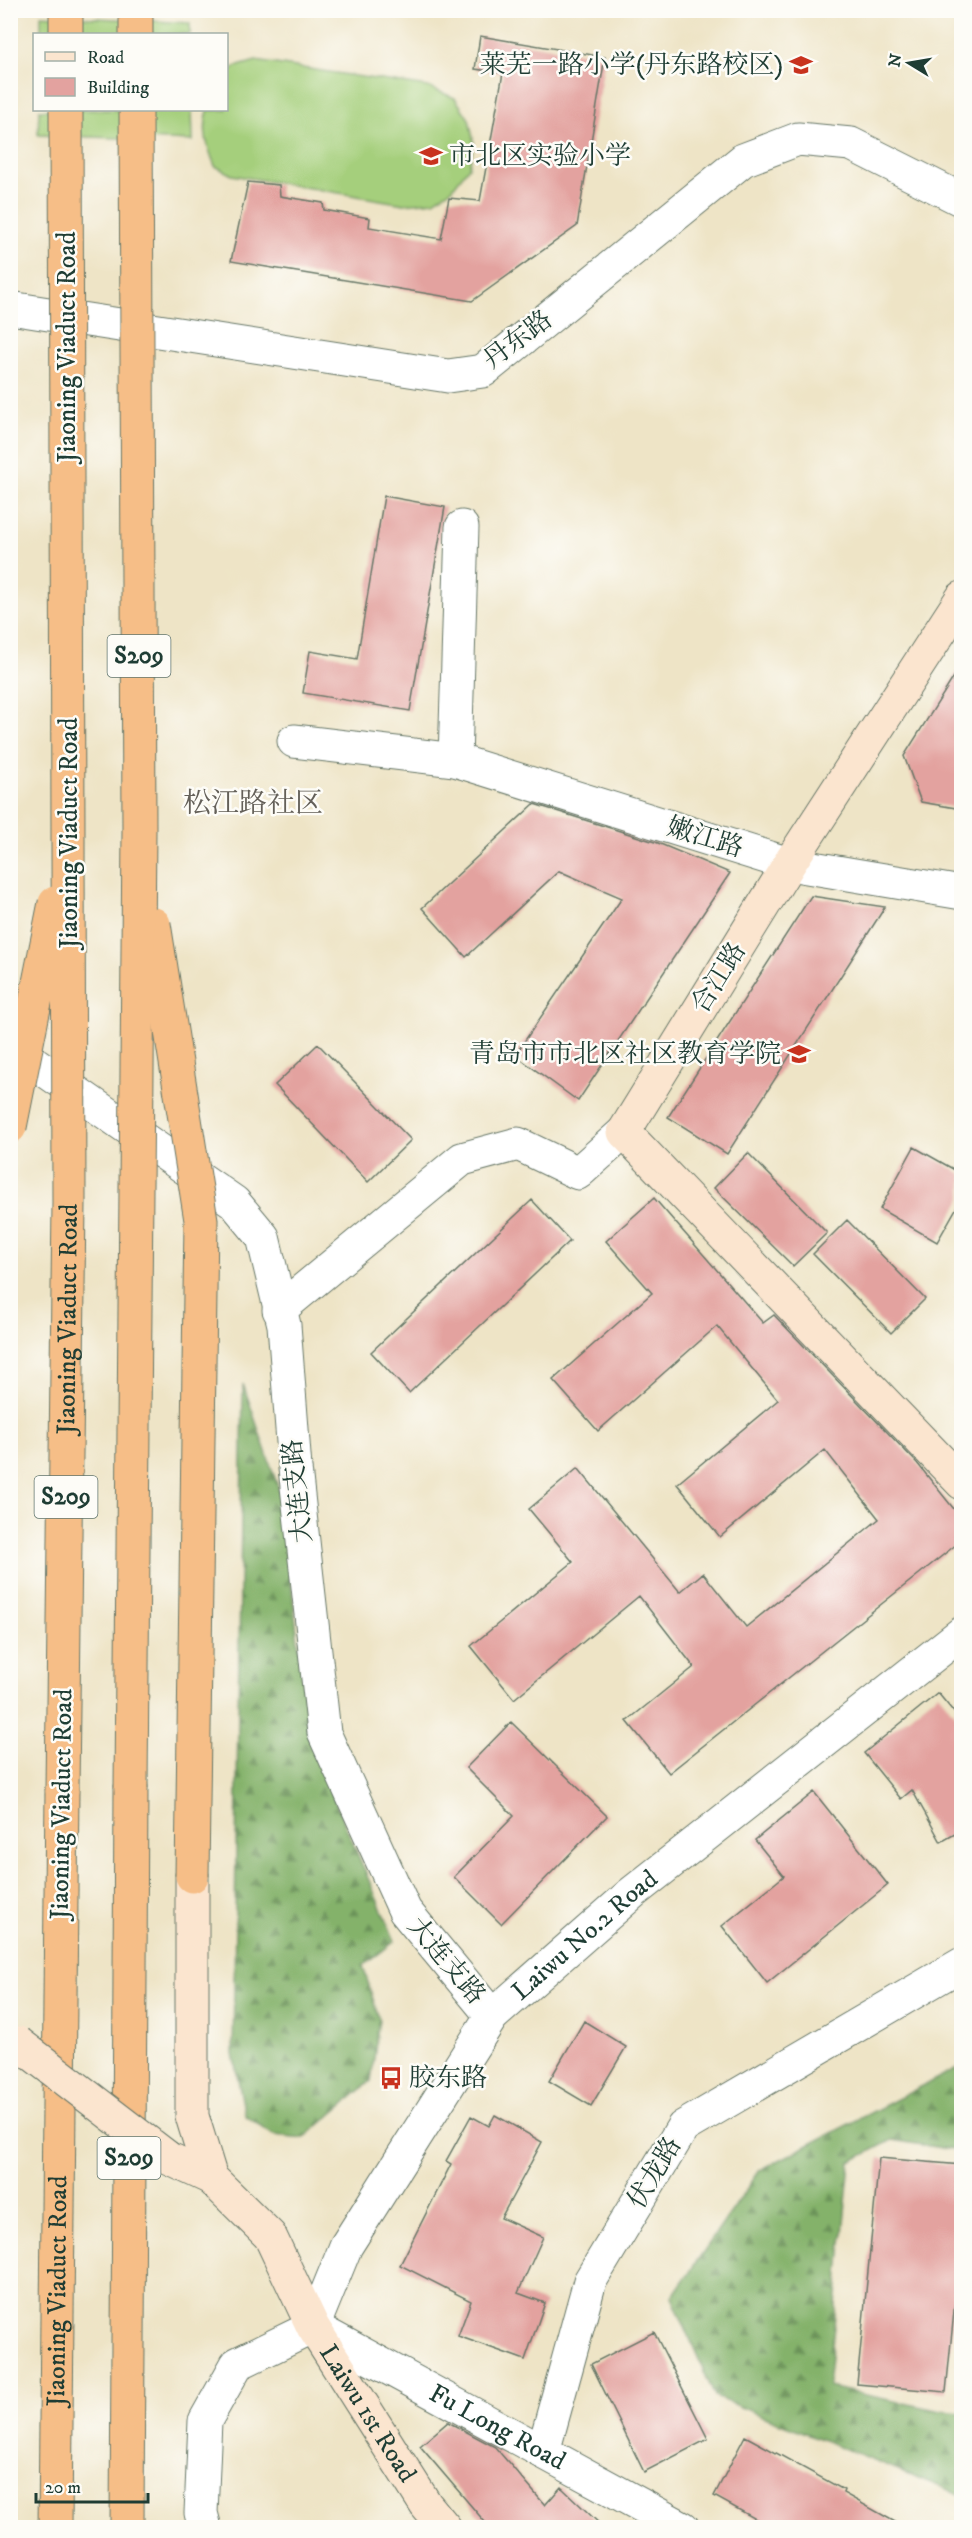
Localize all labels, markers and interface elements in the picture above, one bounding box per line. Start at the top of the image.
legend [33,33,228,111]
north arrow [879,33,939,93]
text: Road [87,47,124,69]
place label: 莱芜一路小学(丹东路校区) [480,49,783,82]
school or university icon: 莱芜一路小学(丹东路校区) [788,52,814,78]
text: N [884,52,906,69]
text: Building [87,77,149,99]
place label: 市北区实验小学 [449,140,631,173]
school or university icon: 市北区实验小学 [418,143,444,169]
street label: Jiaoning Viaduct Road [51,232,84,464]
street label: 丹东路 [477,303,559,377]
road number: S209 [108,635,170,677]
street label: Jiaoning Viaduct Road [53,718,86,950]
district label: 松江路社区 [183,786,323,821]
street label: 嫩江路 [663,811,747,865]
street label: 合江路 [684,936,754,1020]
place label: 青岛市市北区社区教育学院 [469,1038,781,1071]
school or university icon: 青岛市市北区社区教育学院 [786,1041,812,1067]
street label: Jiaoning Viaduct Road [50,1203,85,1437]
street label: 大连支路 [276,1438,320,1544]
road number: S209 [34,1476,98,1518]
street label: Jiaoning Viaduct Road [43,1688,81,1922]
street label: Laiwu No.2 Road [505,1863,664,2008]
street label: 大连支路 [400,1911,492,2011]
place label: 胶东路 [409,2062,487,2095]
bus stop icon: 胶东路 [378,2065,404,2091]
street label: 伏龙路 [621,2131,689,2215]
road number: S209 [98,2137,160,2179]
street label: Jiaoning Viaduct Road [40,2175,75,2409]
street label: Laiwu 1st Road [312,2338,424,2489]
street label: Fu Long Road [424,2377,572,2478]
scale bar [36,2466,148,2504]
text: 20 m [45,2477,81,2499]

